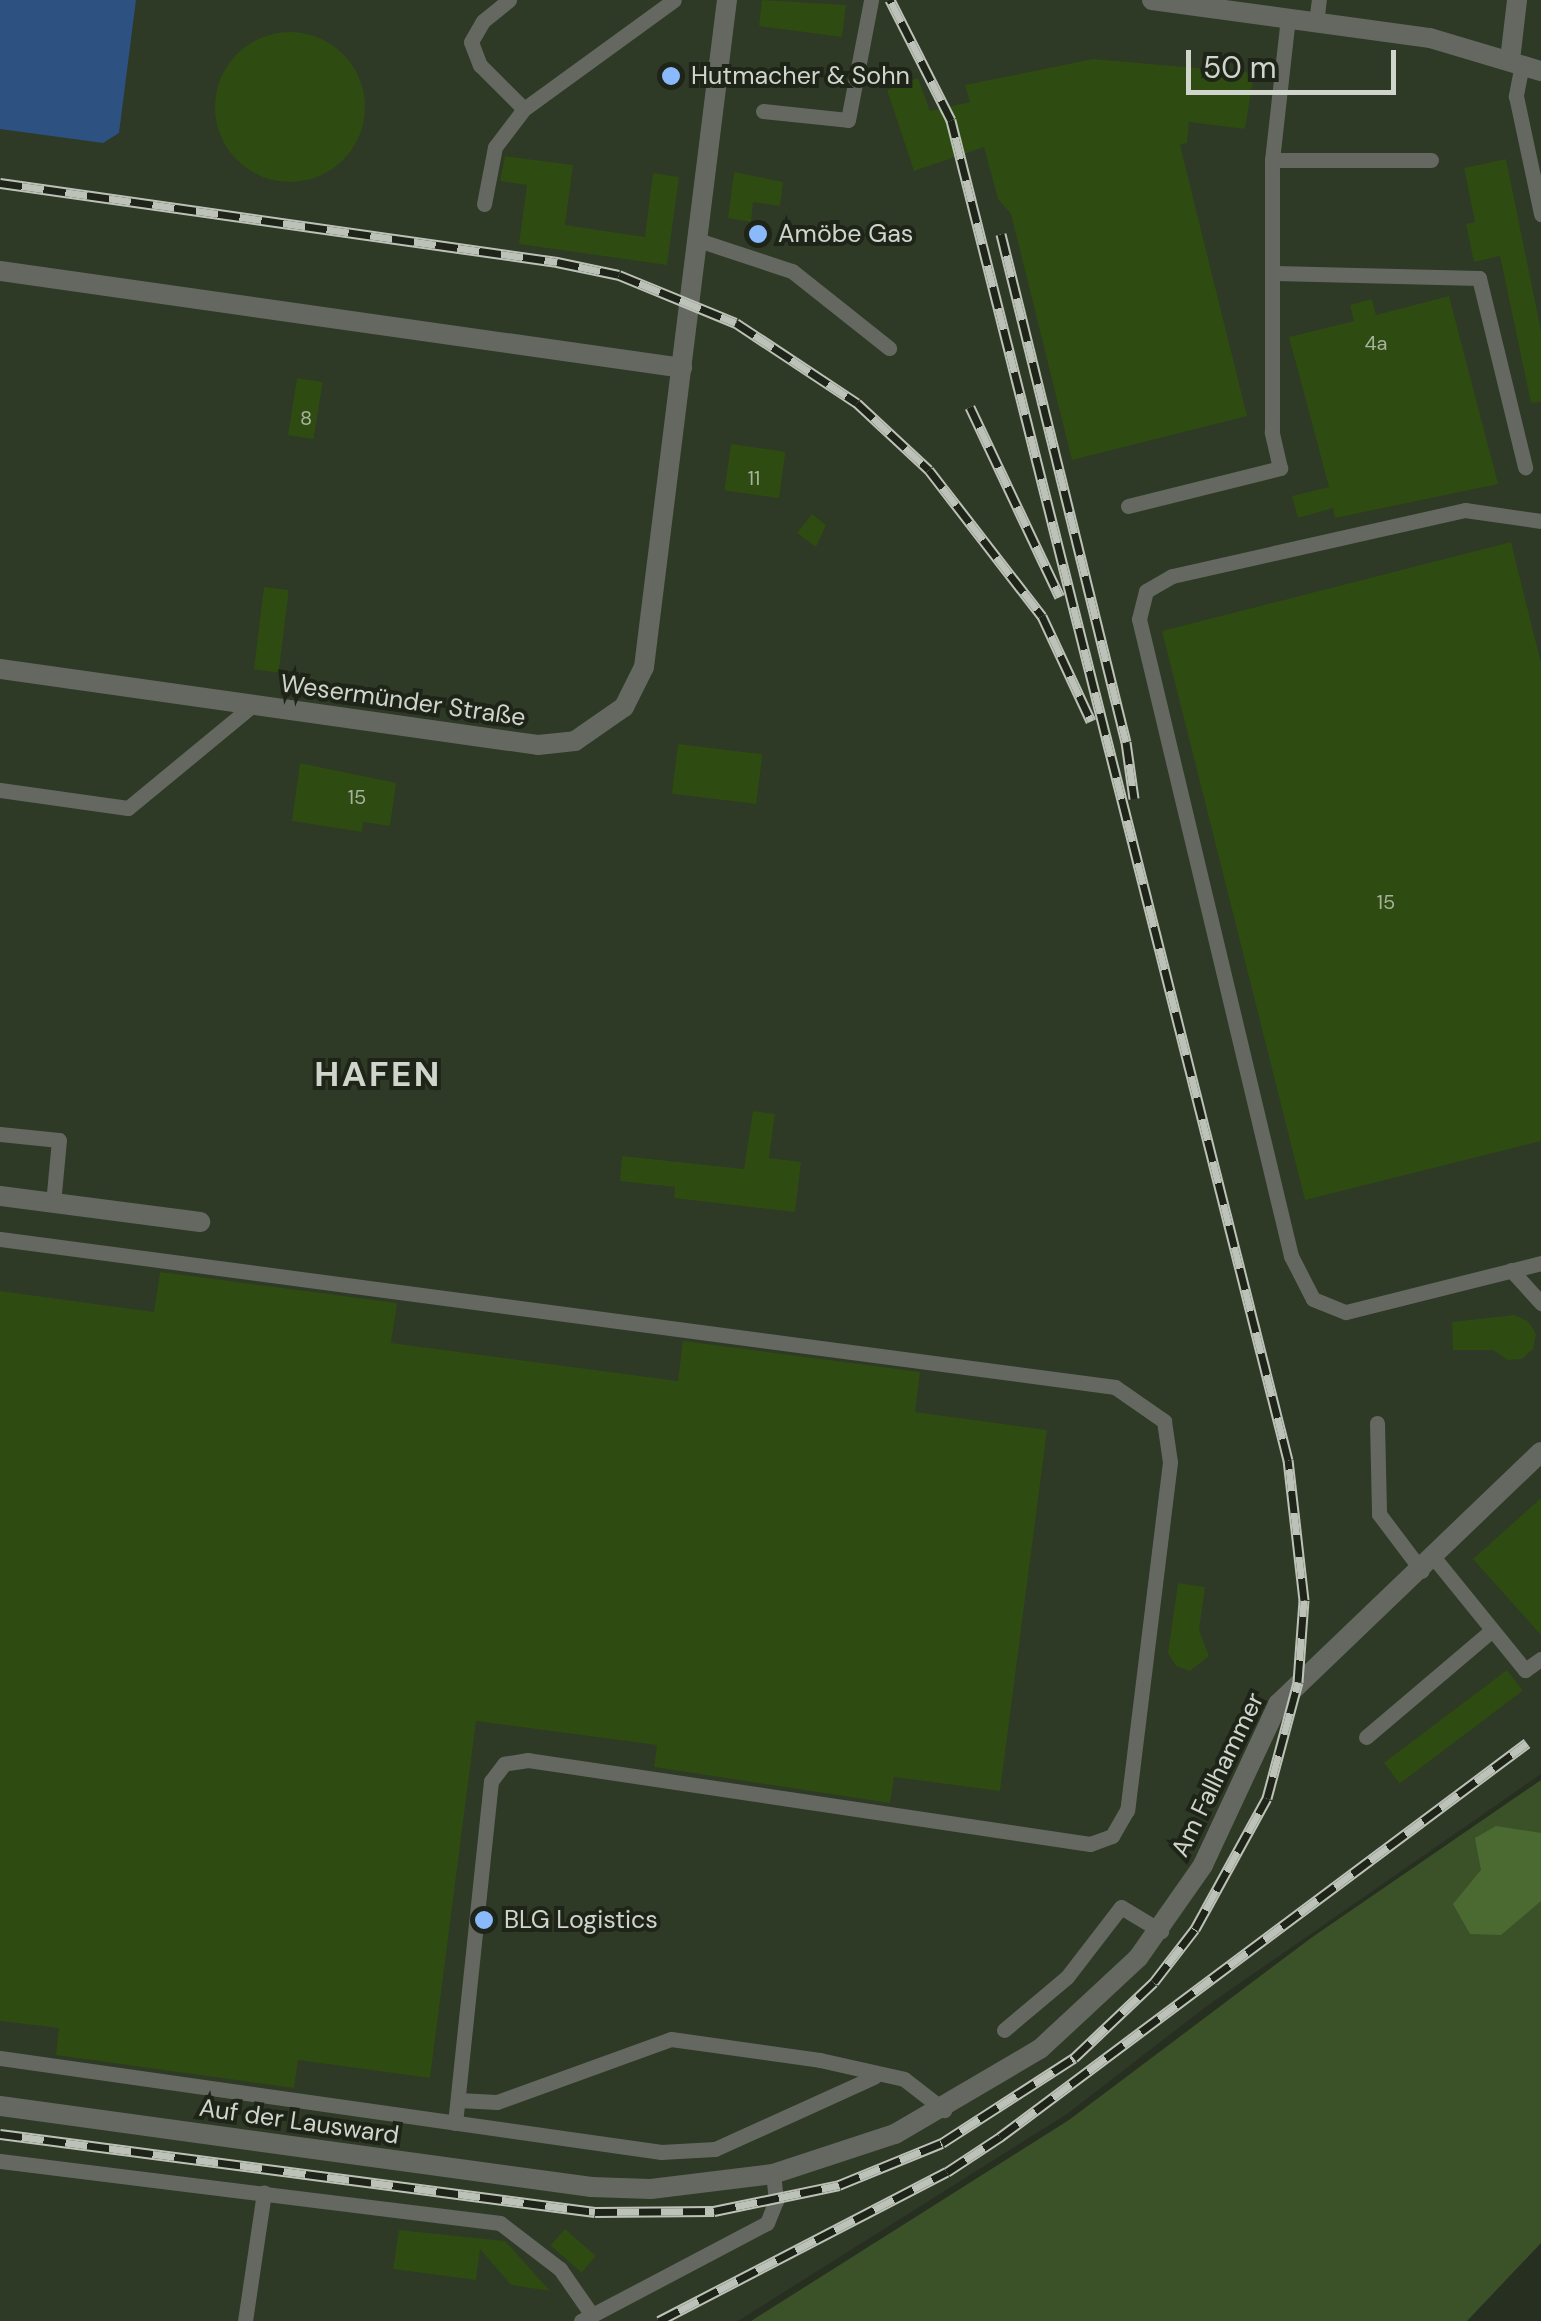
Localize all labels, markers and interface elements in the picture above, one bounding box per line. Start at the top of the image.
scale bar [1191,30,1401,92]
text: 50 m [1203,48,1277,87]
place label: Hutmacher & Sohn [691,61,910,91]
marker: Hutmacher & Sohn [660,65,682,87]
place label: Amöbe Gas [778,219,913,249]
marker: Amöbe Gas [747,223,769,245]
house number: 4a [1364,331,1388,355]
house number: 8 [300,406,312,430]
house number: 11 [748,466,760,490]
street label: Wesermünder Straße [278,669,528,733]
house number: 15 [348,785,366,809]
house number: 15 [1377,890,1395,914]
district label: HAFEN [314,1053,442,1095]
street label: Am Fallhammer [1165,1688,1271,1862]
place label: BLG Logistics [504,1905,658,1935]
marker: BLG Logistics [473,1909,495,1931]
street label: Auf der Lausward [197,2093,401,2151]

